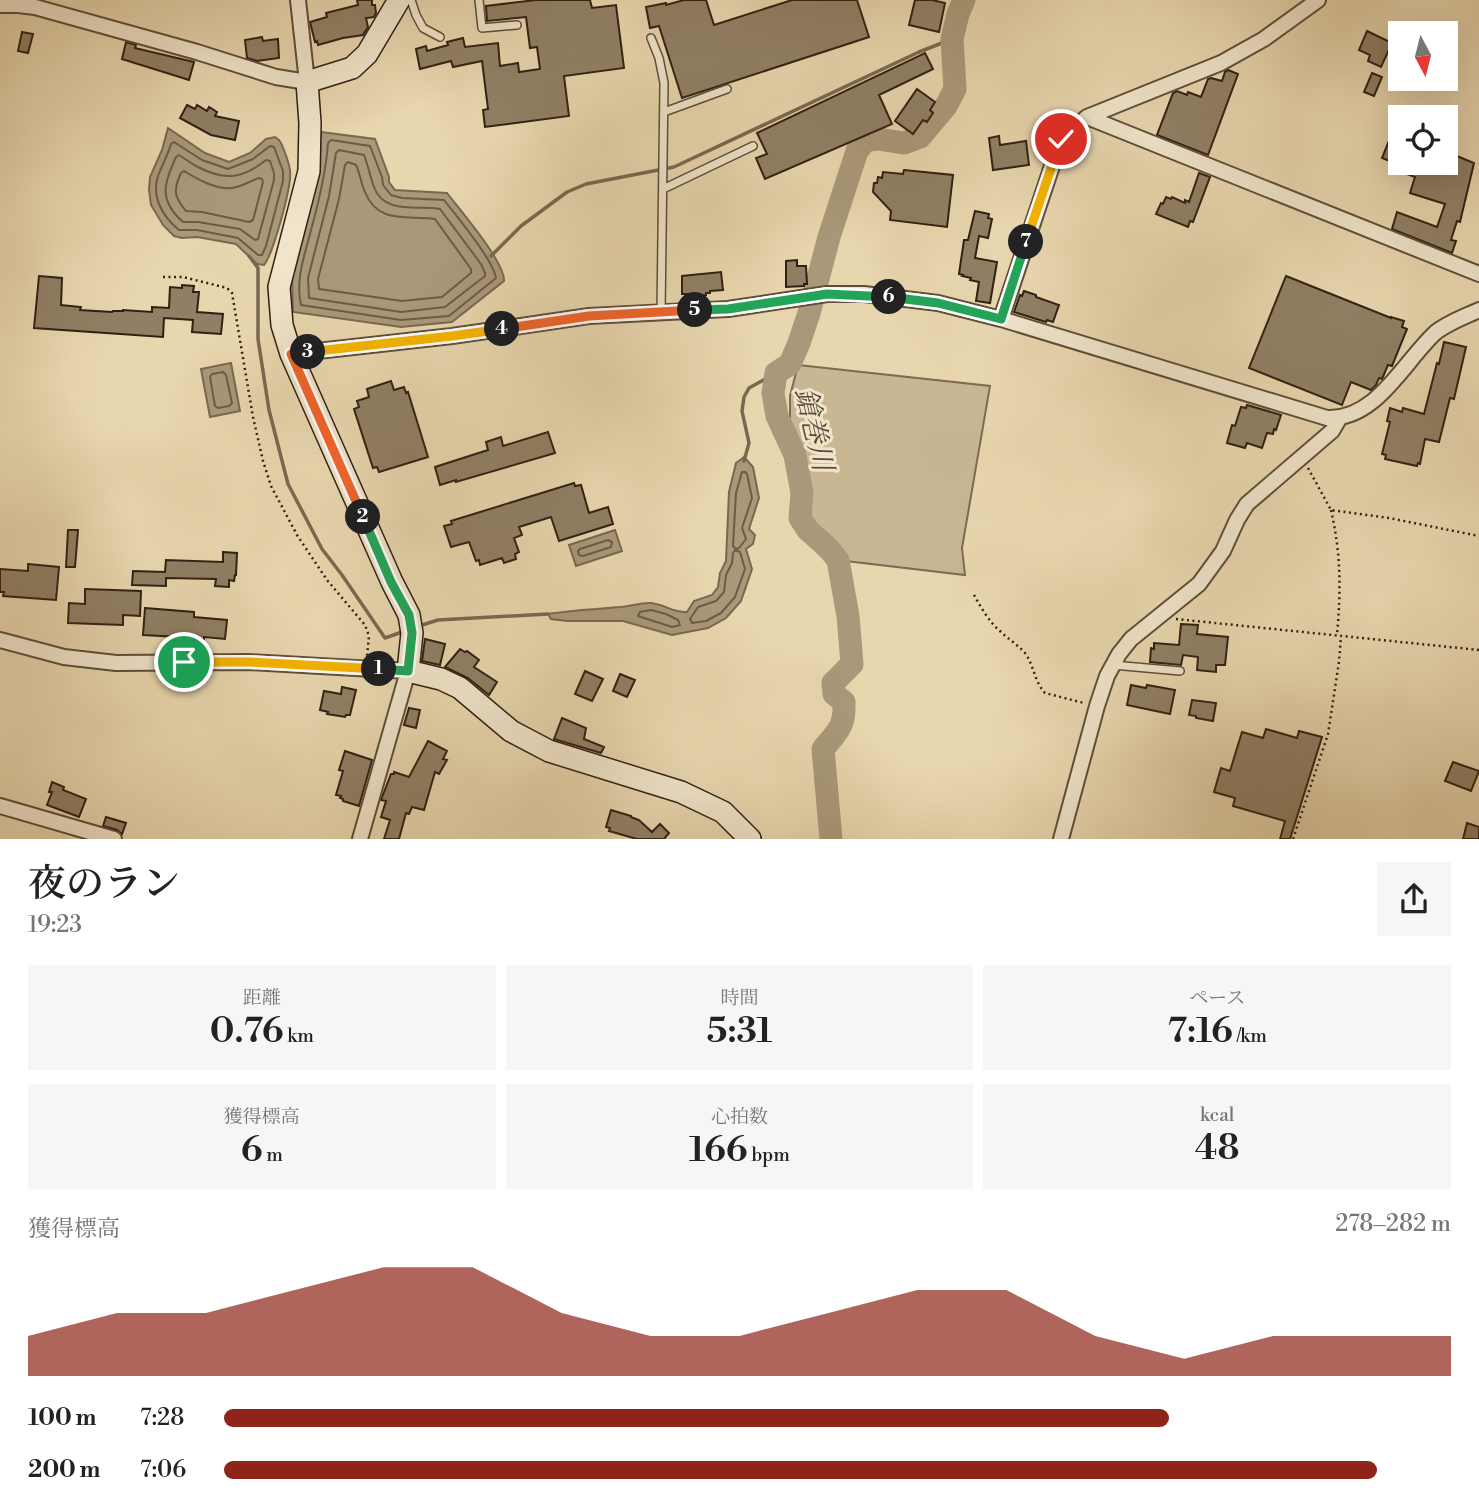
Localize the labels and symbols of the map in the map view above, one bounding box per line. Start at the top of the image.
north arrow [1388,21,1458,91]
pin [1031,109,1091,169]
pin: 7 [1009,224,1044,260]
pin: 6 [872,280,906,314]
pin: 5 [678,292,712,328]
pin: 4 [484,312,520,346]
pin: 3 [290,334,326,370]
water label: 鎗巻川 [787,384,841,477]
pin: 2 [346,500,380,534]
pin [154,632,214,692]
pin: 1 [362,652,396,686]

